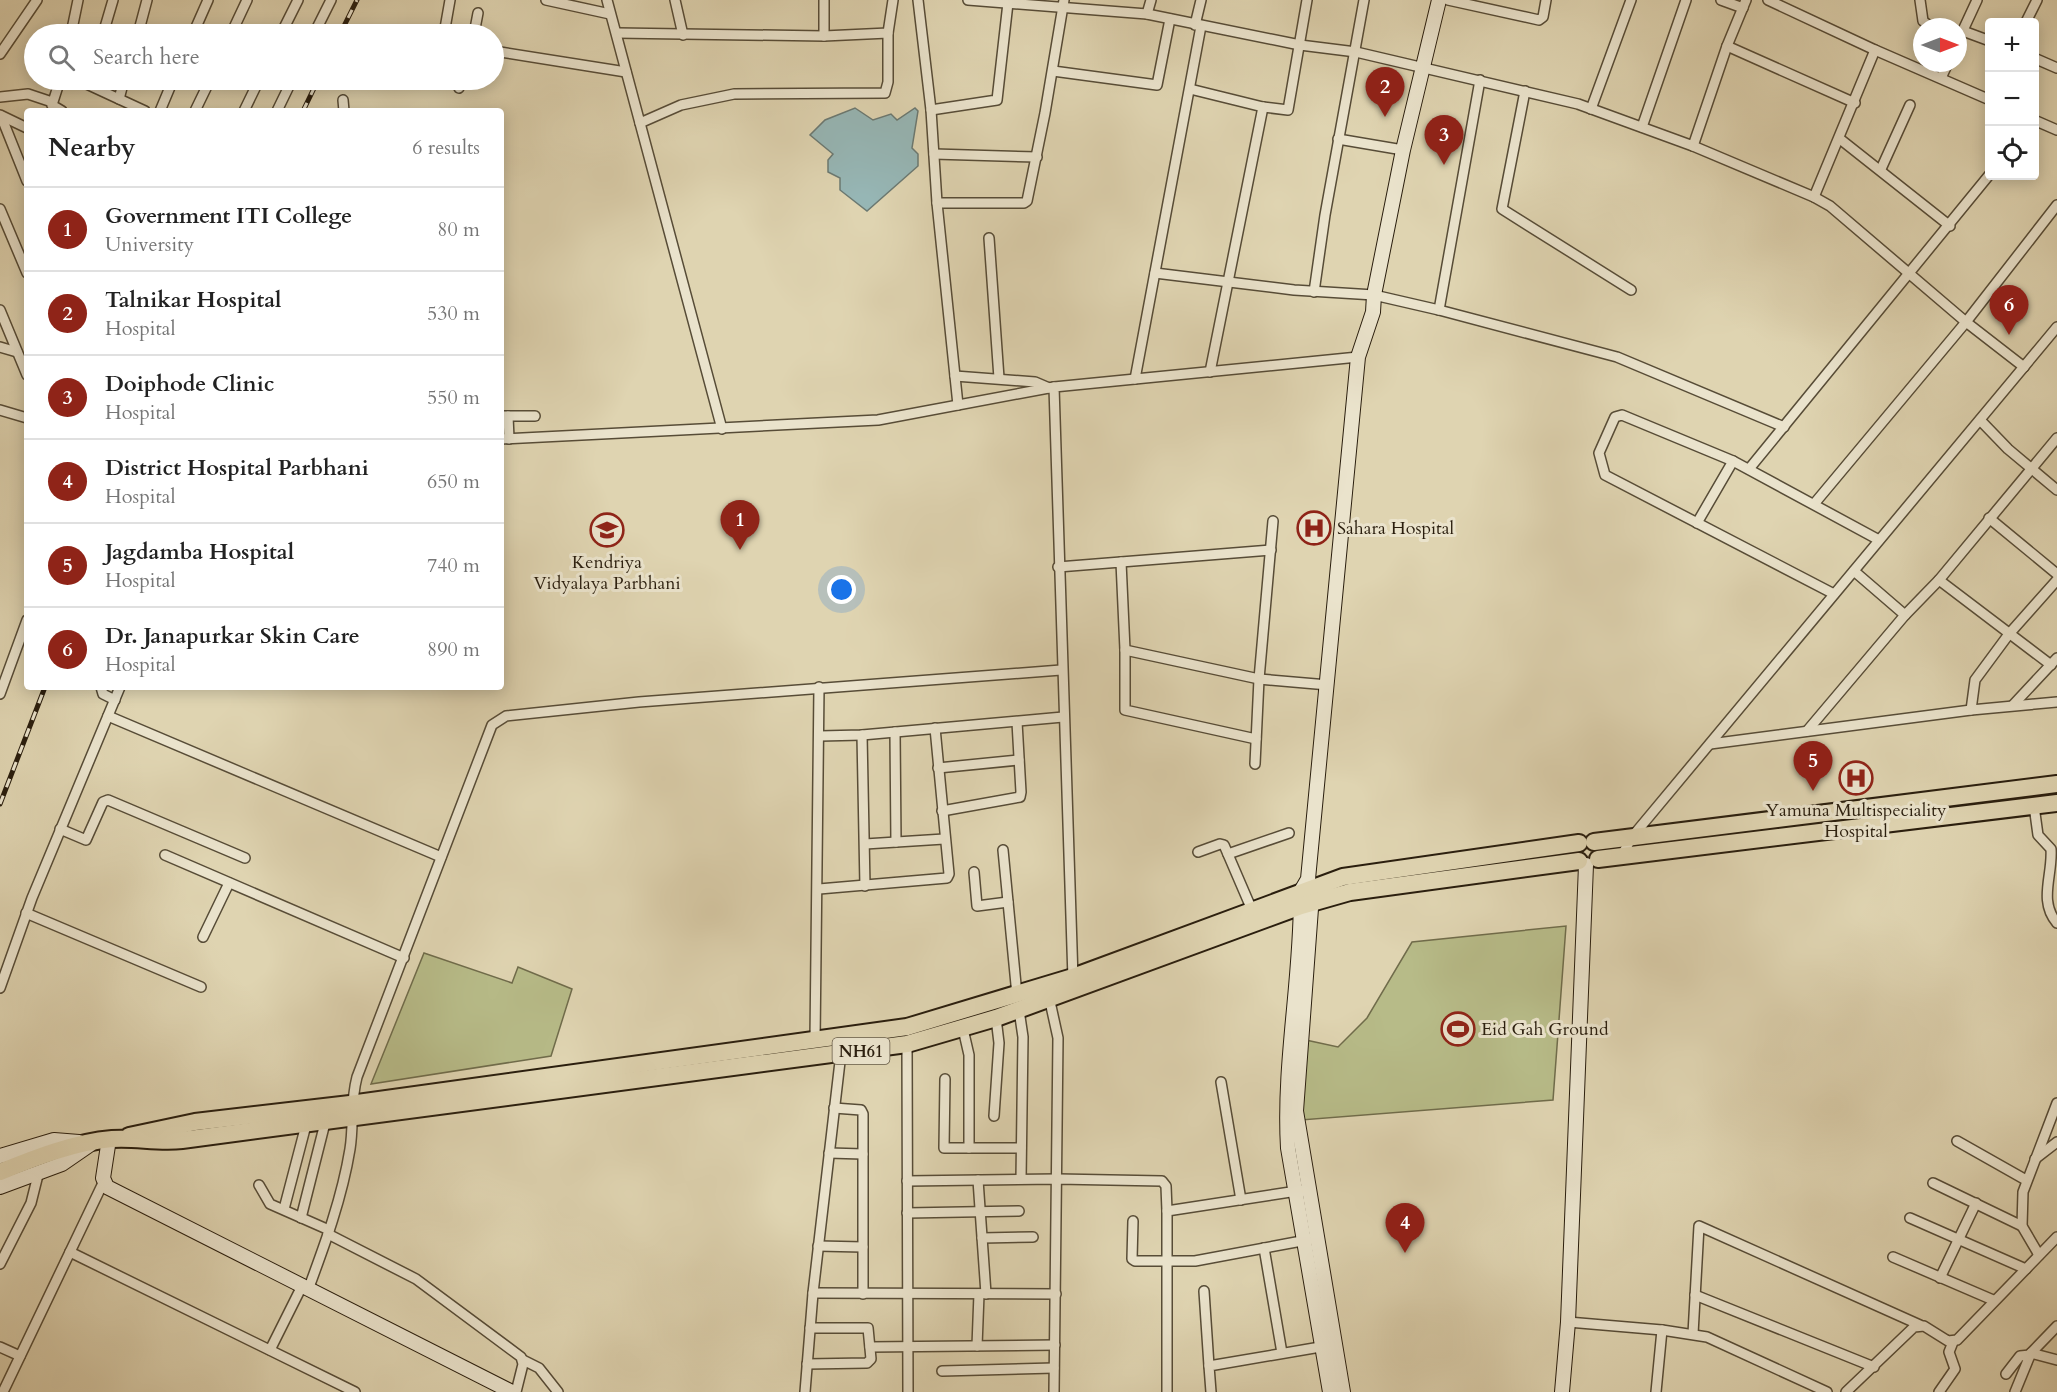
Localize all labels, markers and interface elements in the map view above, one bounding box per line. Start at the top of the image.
north arrow [1913,18,1967,72]
map controls [1985,18,2039,180]
button: + [1985,18,2039,72]
search box [24,24,504,90]
icon: search [45,41,78,74]
text: Search here [93,42,200,72]
pin: 2 [1366,68,1404,117]
button: − [1985,72,2039,126]
pin: 3 [1424,116,1464,165]
button: locate [1985,126,2039,180]
text: Nearby [48,130,136,165]
text: 6 results [412,134,480,161]
text: Government ITI College [105,201,352,231]
text: 1 [62,216,73,243]
text: 80 m [437,216,480,243]
text: University [105,231,194,258]
text: Talnikar Hospital [105,285,282,315]
pin: 6 [1990,286,2028,335]
text: 2 [62,300,73,327]
text: 530 m [427,300,480,327]
text: Hospital [105,315,176,342]
text: Doiphode Clinic [105,369,274,399]
text: 3 [62,384,73,411]
text: 550 m [427,384,480,411]
text: Hospital [105,399,176,426]
text: District Hospital Parbhani [105,453,369,483]
text: 4 [62,468,73,495]
text: 650 m [427,468,480,495]
text: Hospital [105,483,176,510]
pin: 1 [720,500,760,550]
hospital icon: Sahara Hospital [1296,510,1332,546]
school or university icon: Kendriya Vidyalaya Parbhani [589,512,625,548]
place label: Sahara Hospital [1337,516,1455,541]
text: Jagdamba Hospital [105,537,294,567]
place label: Kendriya Vidyalaya Parbhani [533,550,681,596]
text: 5 [62,552,73,579]
text: 740 m [427,552,480,579]
text: Hospital [105,567,176,594]
your location [827,575,856,604]
text: Dr. Janapurkar Skin Care [105,621,360,651]
text: 6 [62,636,73,663]
text: 890 m [427,636,480,663]
text: Hospital [105,651,176,678]
pin: 5 [1794,742,1832,791]
hospital icon: Yamuna Multispeciality Hospital [1838,760,1874,796]
place label: Yamuna Multispeciality Hospital [1766,798,1947,844]
sports icon: Eid Gah Ground [1440,1011,1476,1047]
place label: Eid Gah Ground [1481,1017,1609,1042]
road number: NH61 [832,1038,890,1064]
pin: 4 [1386,1204,1424,1253]

